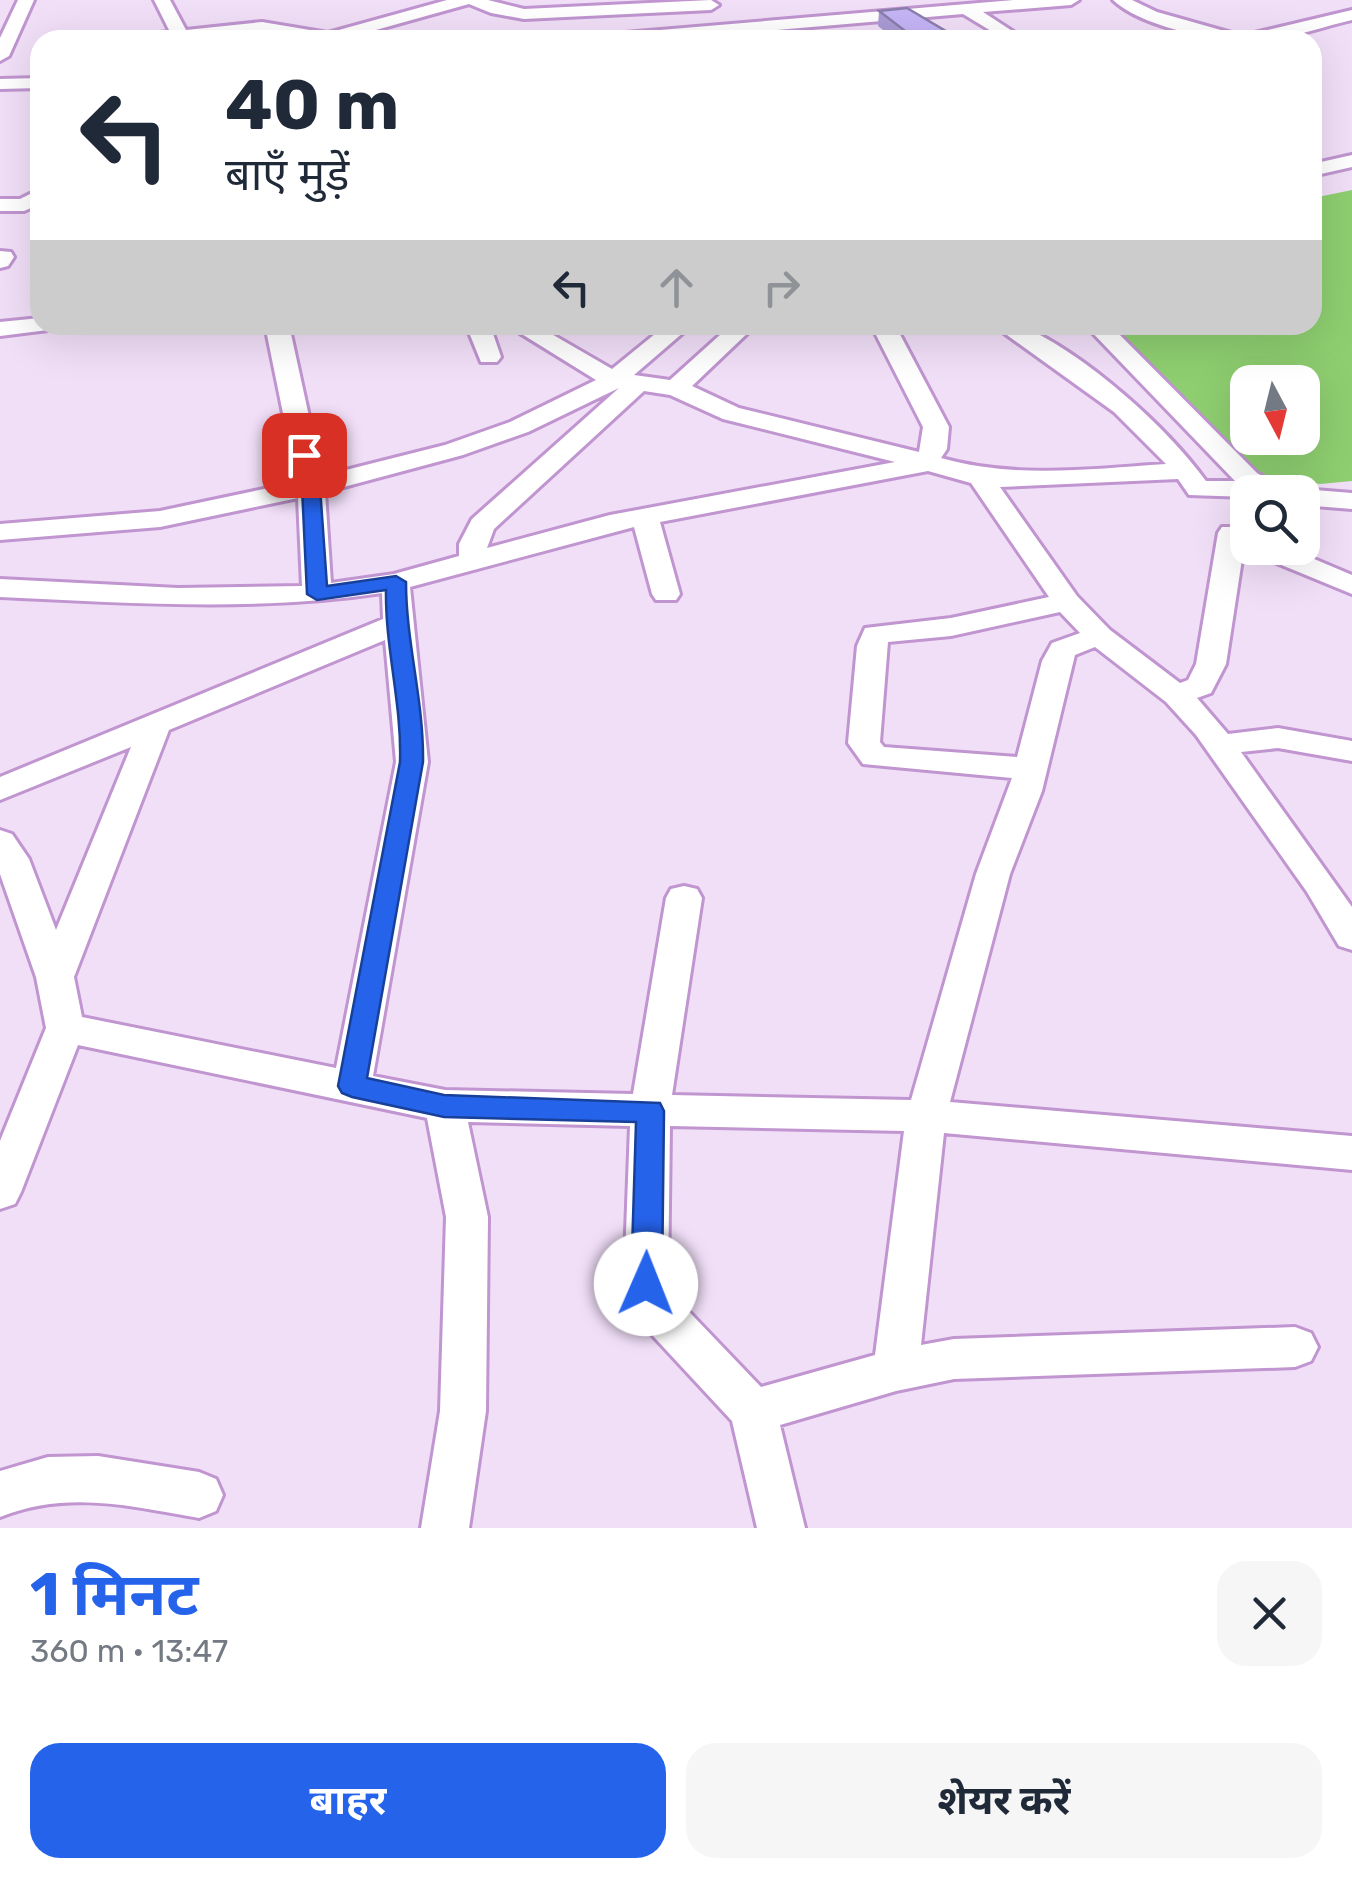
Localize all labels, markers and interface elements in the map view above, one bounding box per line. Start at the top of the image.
text: 40 m [225,64,399,147]
icon: left [60,70,190,200]
text: बाएँ मुड़ें [225,148,349,201]
icon: left [544,260,599,315]
icon: ahead [649,260,704,315]
icon: right [754,260,809,315]
north arrow [1230,365,1320,455]
map controls [1230,365,1320,565]
pin [262,413,347,498]
icon: arrive [277,428,332,483]
button: search [1230,475,1320,565]
position arrow [594,1232,698,1336]
text: 1 मिनट [30,1559,199,1630]
button: close [1217,1561,1322,1666]
text: 360 m · 13:47 [30,1632,228,1670]
button: बाहर [30,1743,666,1858]
button: शेयर करें [686,1743,1322,1858]

